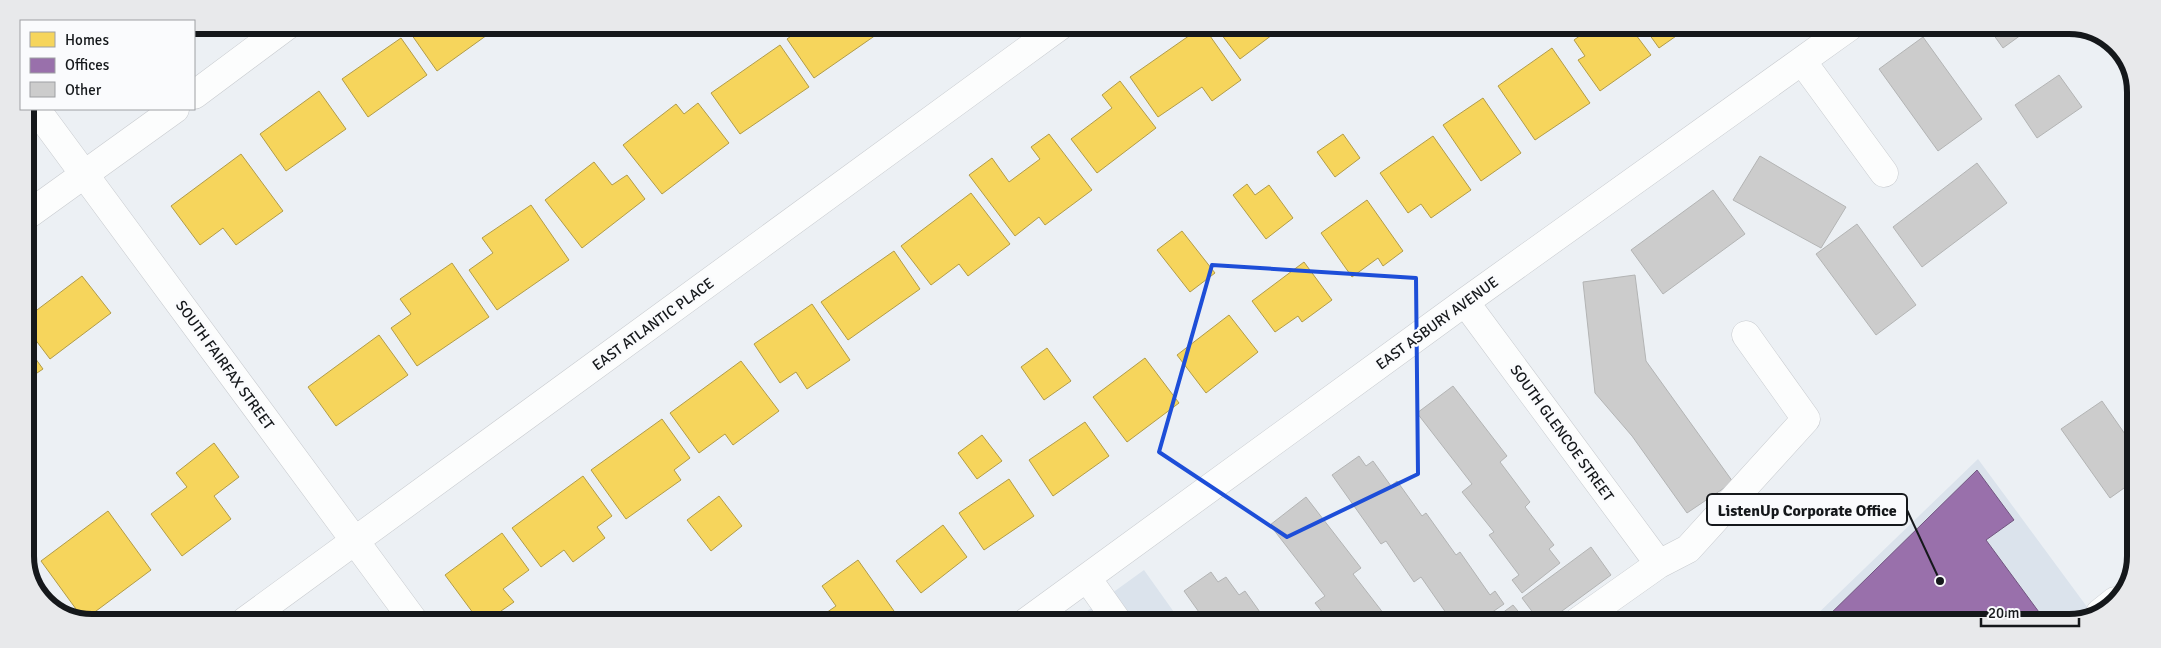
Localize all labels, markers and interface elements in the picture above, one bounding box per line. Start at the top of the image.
legend [20,20,195,110]
text: Homes [65,31,109,49]
text: Offices [65,56,110,74]
text: Other [65,81,102,99]
street label: EAST ASBURY AVENUE [1372,273,1502,373]
street label: EAST ATLANTIC PLACE [589,274,717,374]
street label: SOUTH FAIRFAX STREET [172,297,278,434]
street label: SOUTH GLENCOE STREET [1506,361,1618,505]
callout: ListenUp Corporate Office [1707,494,1907,525]
text: ListenUp Corporate Office [1717,501,1897,521]
scale bar [1981,596,2078,628]
text: 20 m [1988,604,2019,622]

